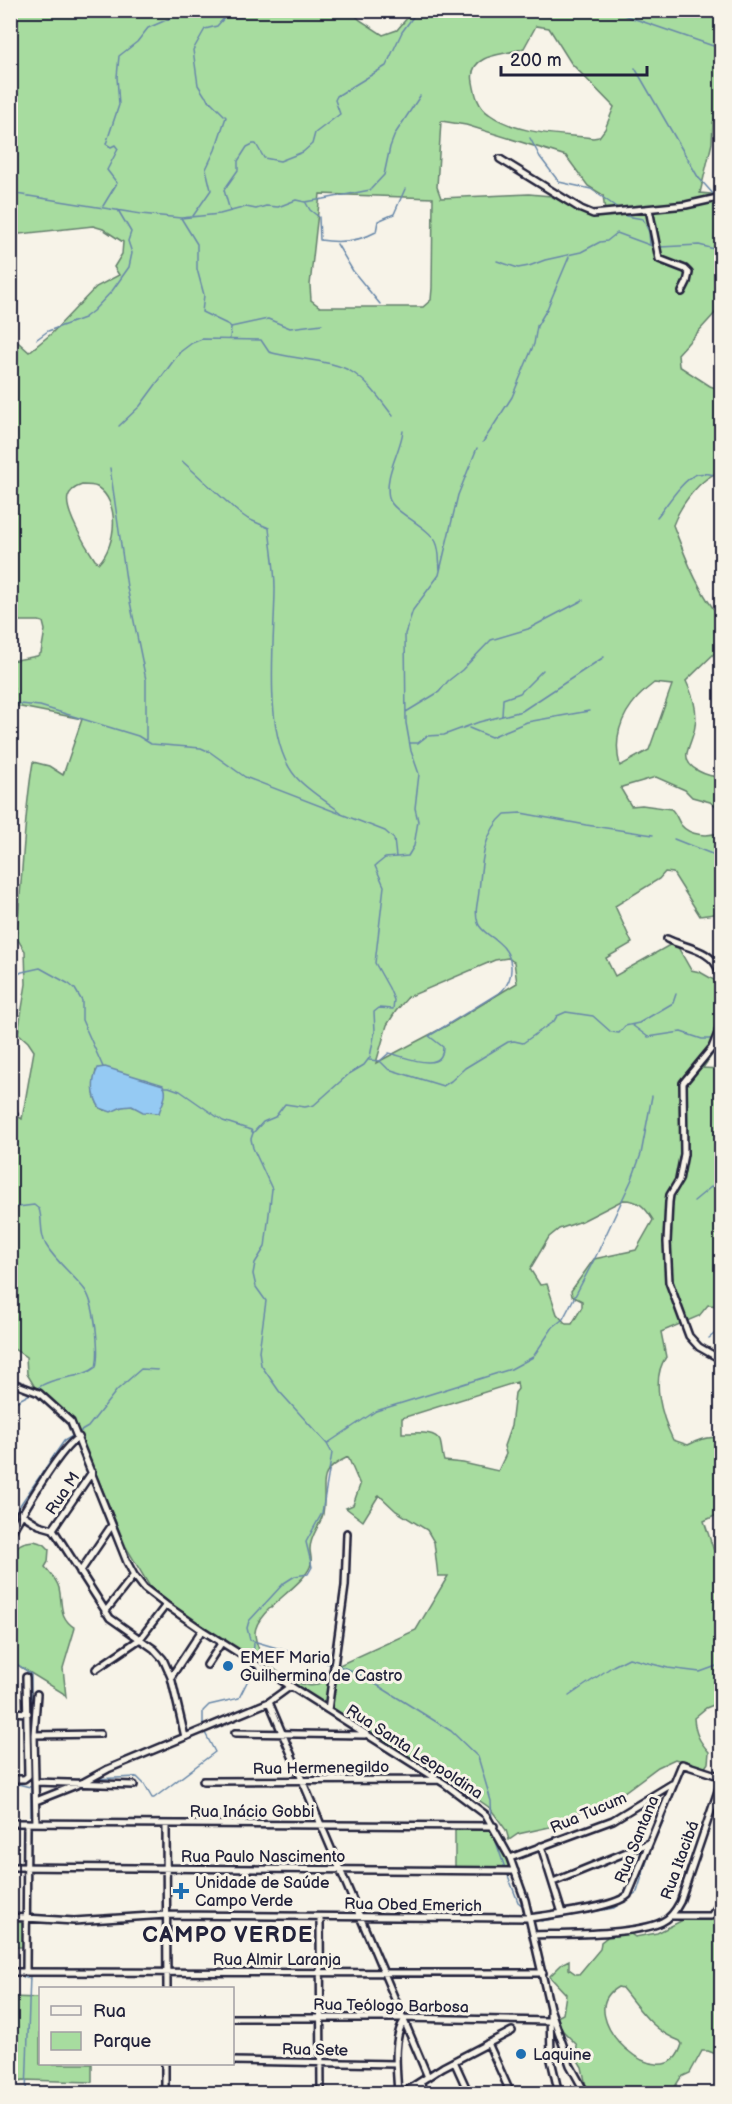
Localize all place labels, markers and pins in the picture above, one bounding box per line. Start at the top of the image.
place label: EMEF Maria Guilhermina de Castro [240,1649,403,1686]
marker: EMEF Maria Guilhermina de Castro [221,1659,235,1673]
place label: Unidade de Saúde Campo Verde [195,1874,330,1911]
marker: Unidade de Saúde Campo Verde [172,1882,190,1900]
place label: Laquine [533,2046,592,2065]
marker: Laquine [514,2047,528,2061]

